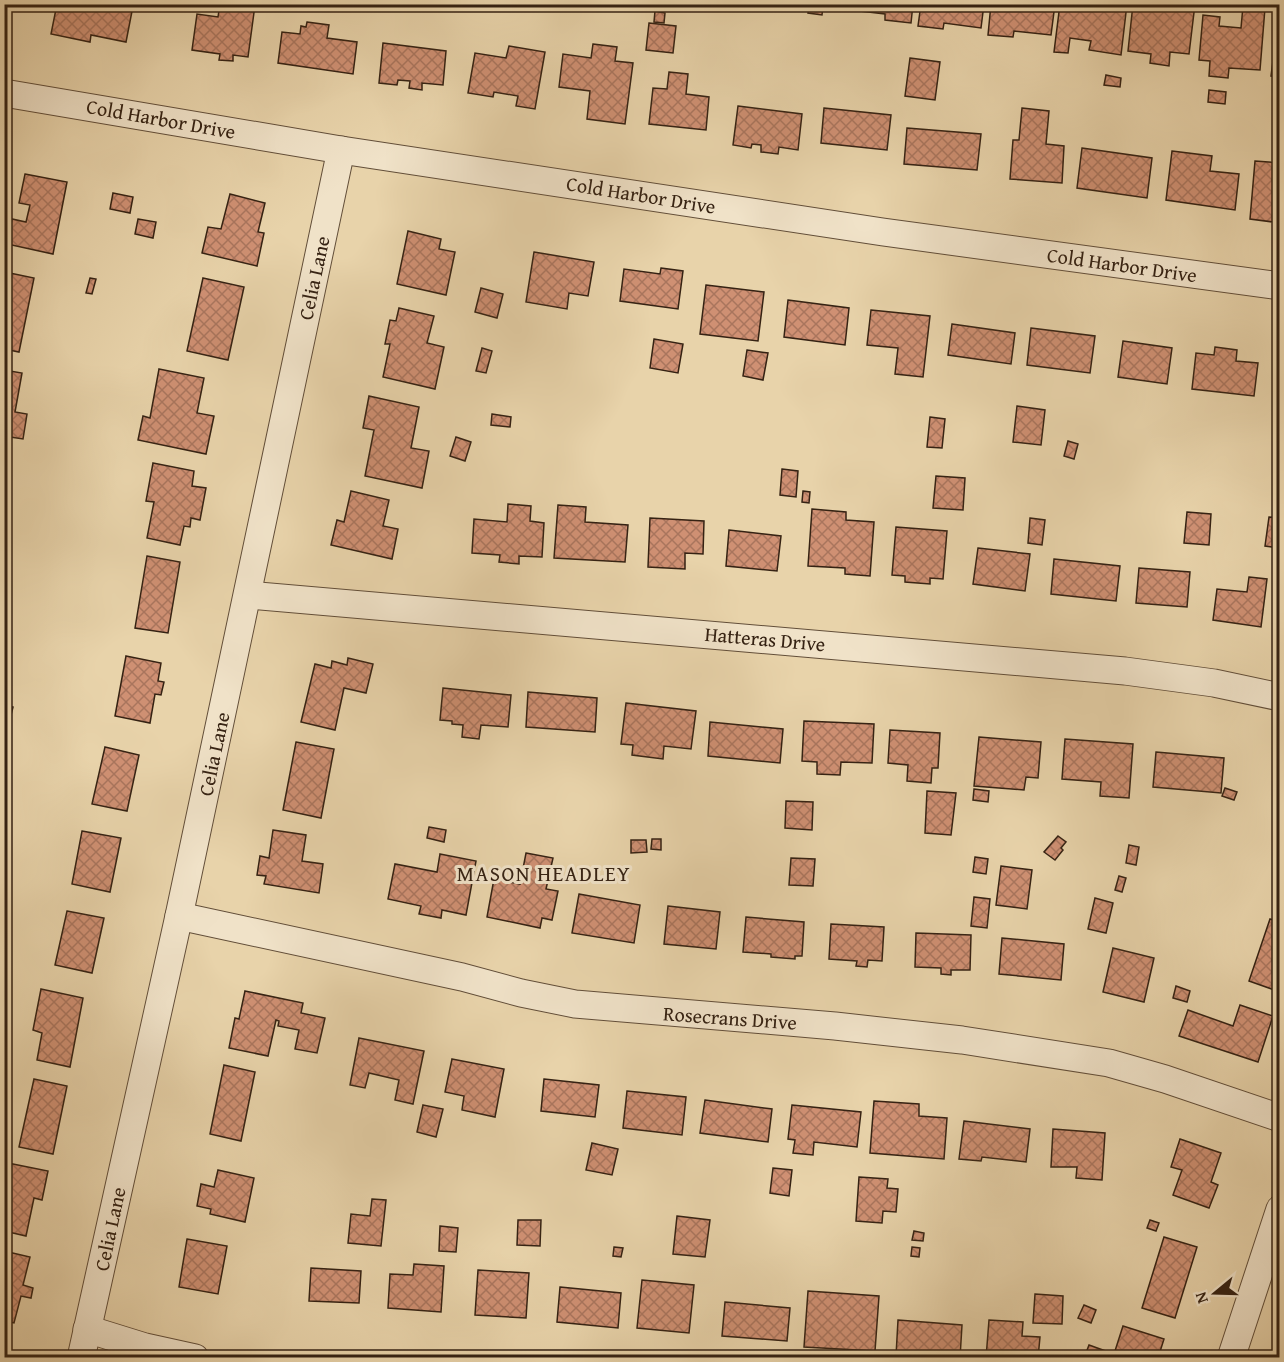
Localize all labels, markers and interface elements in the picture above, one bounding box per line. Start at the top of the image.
street label: Cold Harbor Drive [84,91,238,146]
street label: Cold Harbor Drive [564,168,718,221]
street label: Celia Lane [290,233,337,323]
street label: Cold Harbor Drive [1045,240,1199,289]
street label: Hatteras Drive [704,619,827,658]
street label: Celia Lane [190,709,237,799]
district label: MASON HEADLEY [457,858,631,889]
street label: Rosecrans Drive [662,998,798,1037]
street label: Celia Lane [86,1184,133,1274]
north arrow [1185,1263,1245,1323]
text: N [1188,1289,1214,1307]

